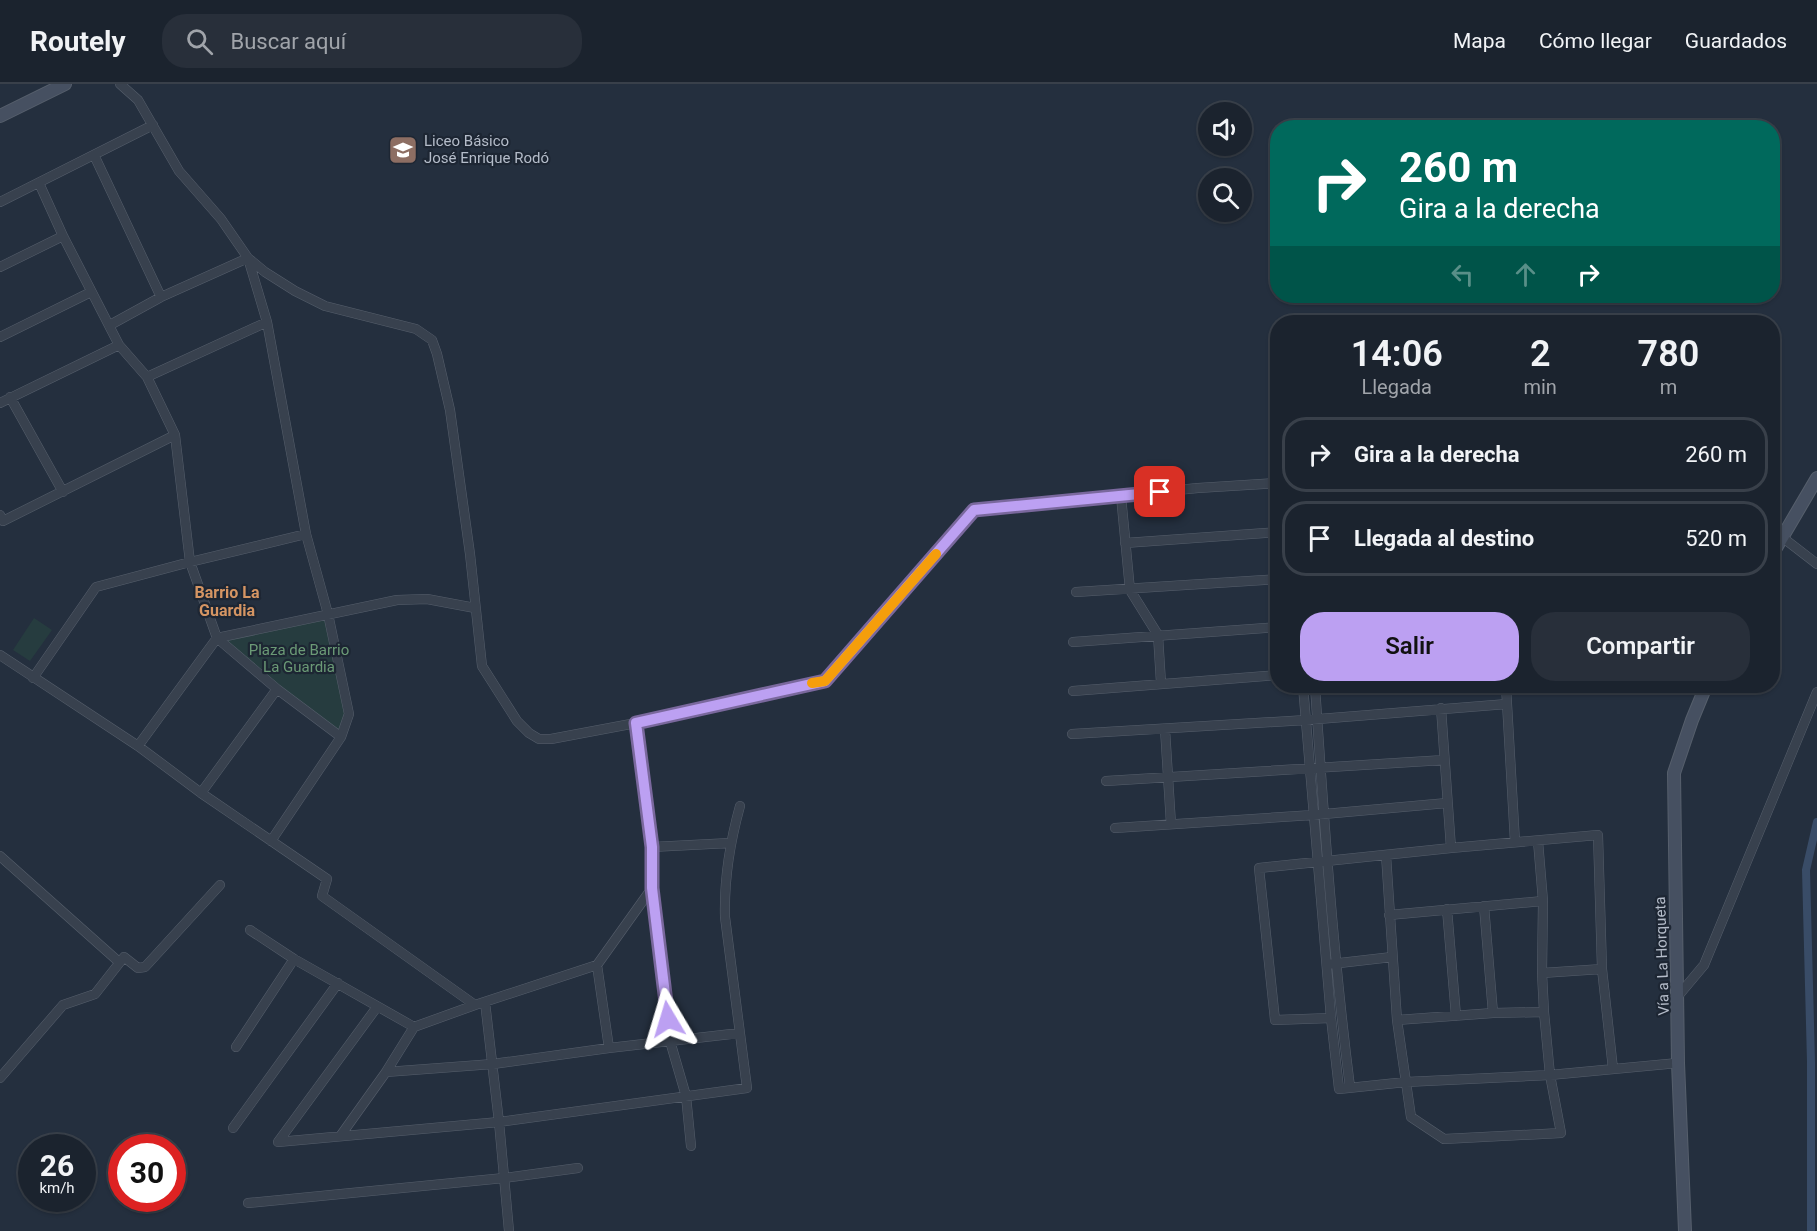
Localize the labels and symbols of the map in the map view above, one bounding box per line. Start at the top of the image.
place label: Liceo Básico José Enrique Rodó [424,132,549,167]
school or university icon: Liceo Básico José Enrique Rodó [387,134,419,166]
pin [1134,466,1185,517]
district label: Barrio La Guardia [195,583,260,620]
park label: Plaza de Barrio La Guardia [249,641,349,676]
street label: Vía a La Horqueta [1651,896,1673,1016]
position arrow [636,987,700,1051]
speed limit sign: 30 [108,1134,186,1212]

